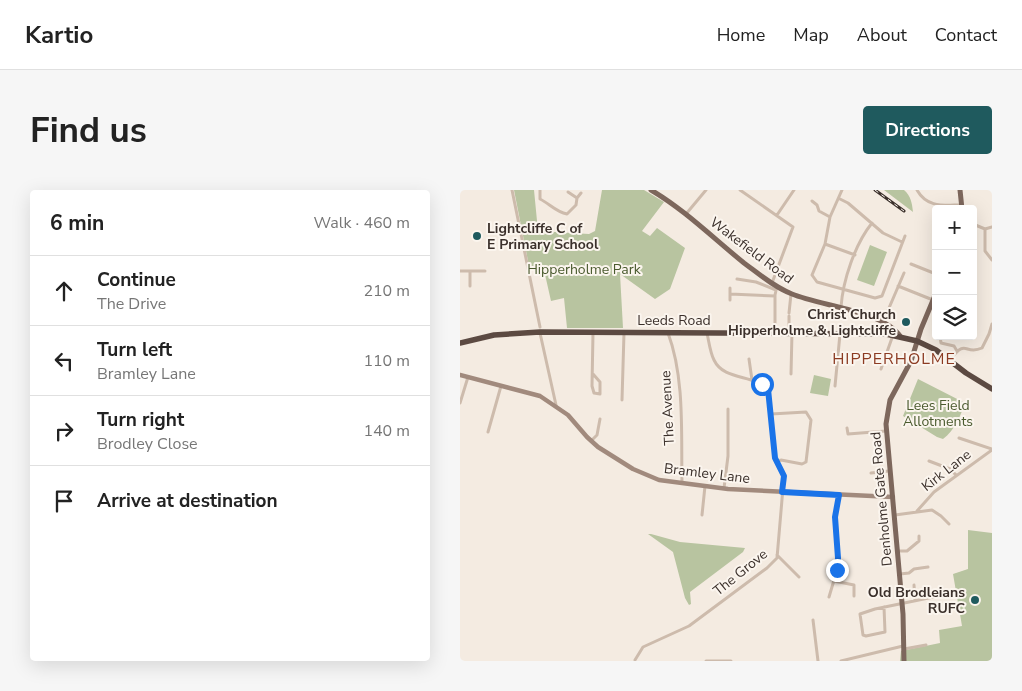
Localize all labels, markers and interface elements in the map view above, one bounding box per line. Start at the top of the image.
text: Kartio [25,19,93,51]
text: Home [717,23,765,47]
text: Map [793,23,829,47]
text: About [857,23,907,47]
text: Contact [935,23,997,47]
button: Directions [863,106,992,154]
text: Find us [30,107,147,154]
map controls [932,205,977,340]
button: + [932,205,977,250]
text: 6 min [50,209,104,237]
text: Walk · 460 m [314,212,410,234]
street label: Wakefield Road [706,213,797,288]
place label: Lightcliffe C of E Primary School [487,219,599,254]
marker: Lightcliffe C of E Primary School [471,230,483,242]
button: − [932,250,977,295]
park label: Hipperholme Park [527,260,642,279]
text: Continue [97,267,176,293]
icon: ahead [50,277,78,305]
text: 210 m [363,280,410,302]
text: The Drive [97,293,166,315]
button: layers [932,295,977,340]
place label: Christ Church Hipperholme & Lightcliffe [728,305,896,340]
street label: Leeds Road [637,311,711,330]
marker: Christ Church Hipperholme & Lightcliffe [900,316,912,328]
text: Turn left [97,337,172,363]
icon: left [50,347,78,375]
district label: HIPPERHOLME [832,348,956,370]
text: 110 m [363,350,410,372]
text: Bramley Lane [97,363,196,385]
street label: The Avenue [656,370,679,446]
route start [751,373,774,396]
park label: Lees Field Allotments [903,396,973,431]
text: Turn right [97,407,184,433]
icon: right [50,417,78,445]
text: 140 m [363,420,410,442]
street label: Denholme Gate Road [866,431,897,567]
text: Brodley Close [97,433,198,455]
street label: Kirk Lane [918,445,975,496]
street label: Bramley Lane [663,459,751,488]
icon: arrive [50,487,78,515]
text: Arrive at destination [97,488,278,514]
street label: The Grove [709,545,771,600]
route end [826,559,849,582]
place label: Old Brodleians RUFC [868,583,965,618]
marker: Old Brodleians RUFC [969,594,981,606]

